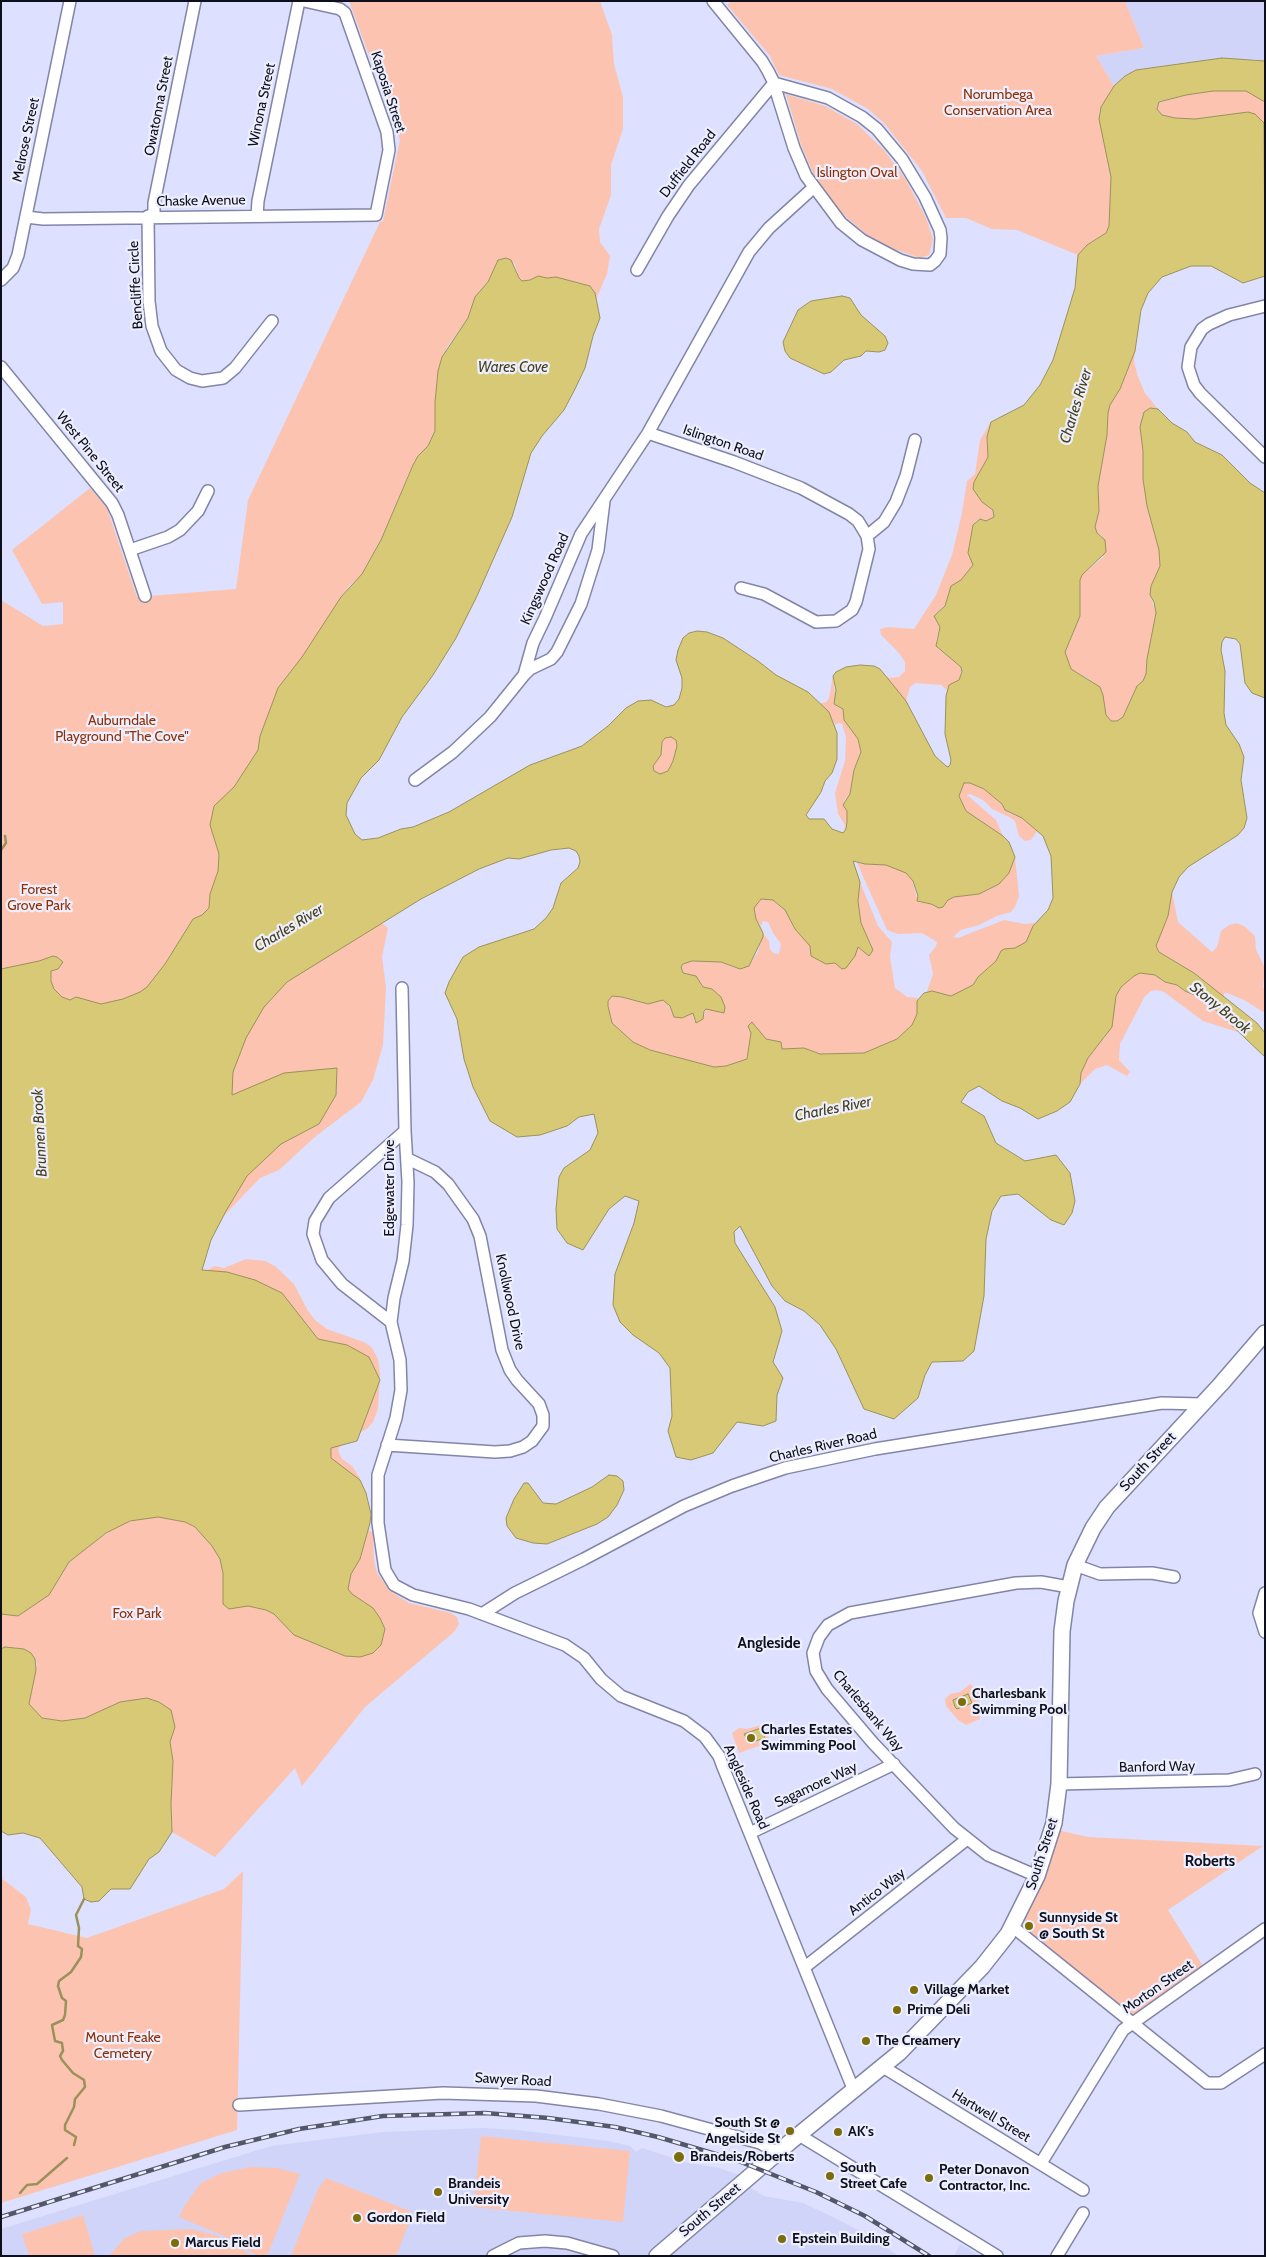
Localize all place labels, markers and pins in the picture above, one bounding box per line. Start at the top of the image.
place label: Charlesbank Swimming Pool [972,1686,1067,1718]
marker: Charlesbank Swimming Pool [956,1696,968,1708]
place label: Charles Estates Swimming Pool [761,1722,856,1754]
marker: Charles Estates Swimming Pool [745,1732,757,1744]
place label: Sunnyside St @ South St [1039,1910,1118,1942]
marker: Sunnyside St @ South St [1023,1920,1035,1932]
place label: Village Market [924,1982,1009,1998]
marker: Village Market [908,1984,920,1996]
place label: Prime Deli [907,2002,970,2018]
marker: Prime Deli [891,2004,903,2016]
place label: The Creamery [876,2033,960,2049]
marker: The Creamery [860,2035,872,2047]
place label: South St @ Angelside St [705,2115,780,2148]
place label: AK's [848,2124,874,2140]
marker: South St @ Angelside St [784,2125,796,2137]
marker: AK's [832,2126,844,2138]
place label: Brandeis/Roberts [690,2149,794,2165]
marker: Brandeis/Roberts [672,2150,686,2164]
place label: South Street Cafe [840,2160,907,2192]
place label: Peter Donavon Contractor, Inc. [939,2162,1030,2194]
marker: South Street Cafe [824,2170,836,2182]
marker: Peter Donavon Contractor, Inc. [923,2172,935,2184]
place label: Brandeis University [448,2176,509,2208]
marker: Brandeis University [432,2186,444,2198]
place label: Gordon Field [367,2210,445,2226]
marker: Gordon Field [351,2212,363,2224]
place label: Epstein Building [792,2231,890,2247]
marker: Epstein Building [776,2233,788,2245]
place label: Marcus Field [185,2235,261,2251]
marker: Marcus Field [169,2237,181,2249]

